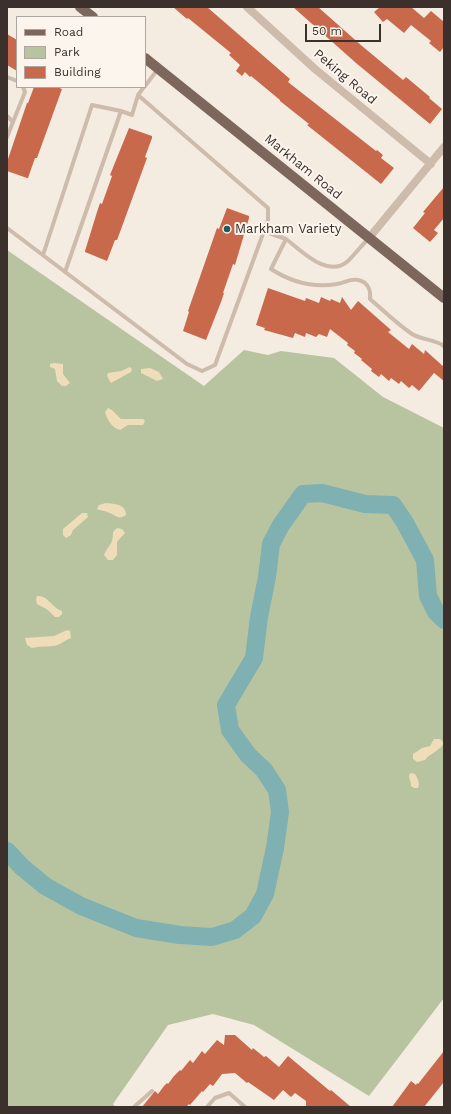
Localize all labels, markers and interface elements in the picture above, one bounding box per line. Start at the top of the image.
legend [16,16,146,88]
scale bar [307,16,383,42]
text: 50 m [312,24,342,38]
text: Road [54,25,83,39]
text: Park [54,45,80,59]
street label: Peking Road [310,46,380,108]
text: Building [54,65,101,79]
street label: Markham Road [261,131,345,203]
place label: Markham Variety [235,221,342,237]
marker: Markham Variety [222,224,232,234]

